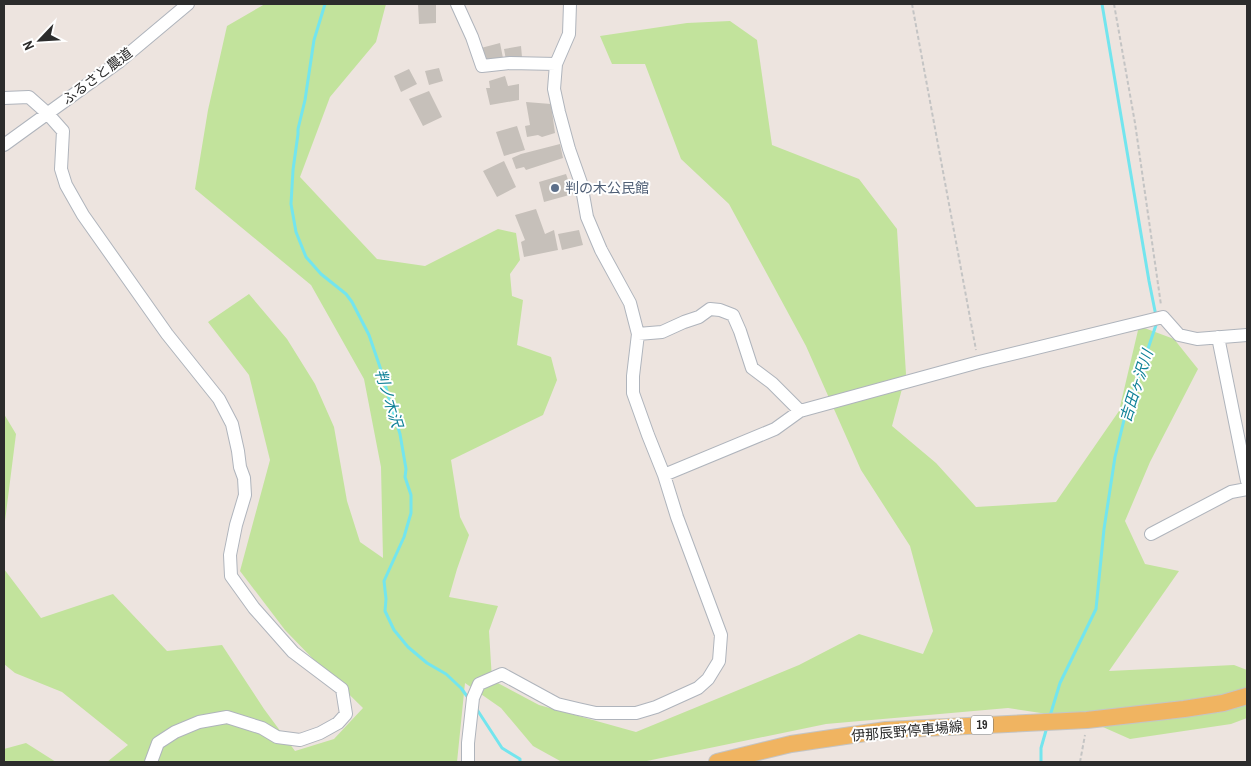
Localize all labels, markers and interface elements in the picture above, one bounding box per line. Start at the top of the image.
north arrow [15,15,65,65]
text: N [18,38,38,53]
street label: ふるさと農道 [58,44,136,108]
place label: 判の木公民館 [565,179,649,197]
marker: 判の木公民館 [549,182,561,194]
water label: 吉田ヶ沢川 [1114,345,1158,425]
water label: 判ノ木沢 [370,366,408,432]
road number: 19 [971,716,993,734]
street label: 伊那辰野停車場線 [850,717,964,745]

